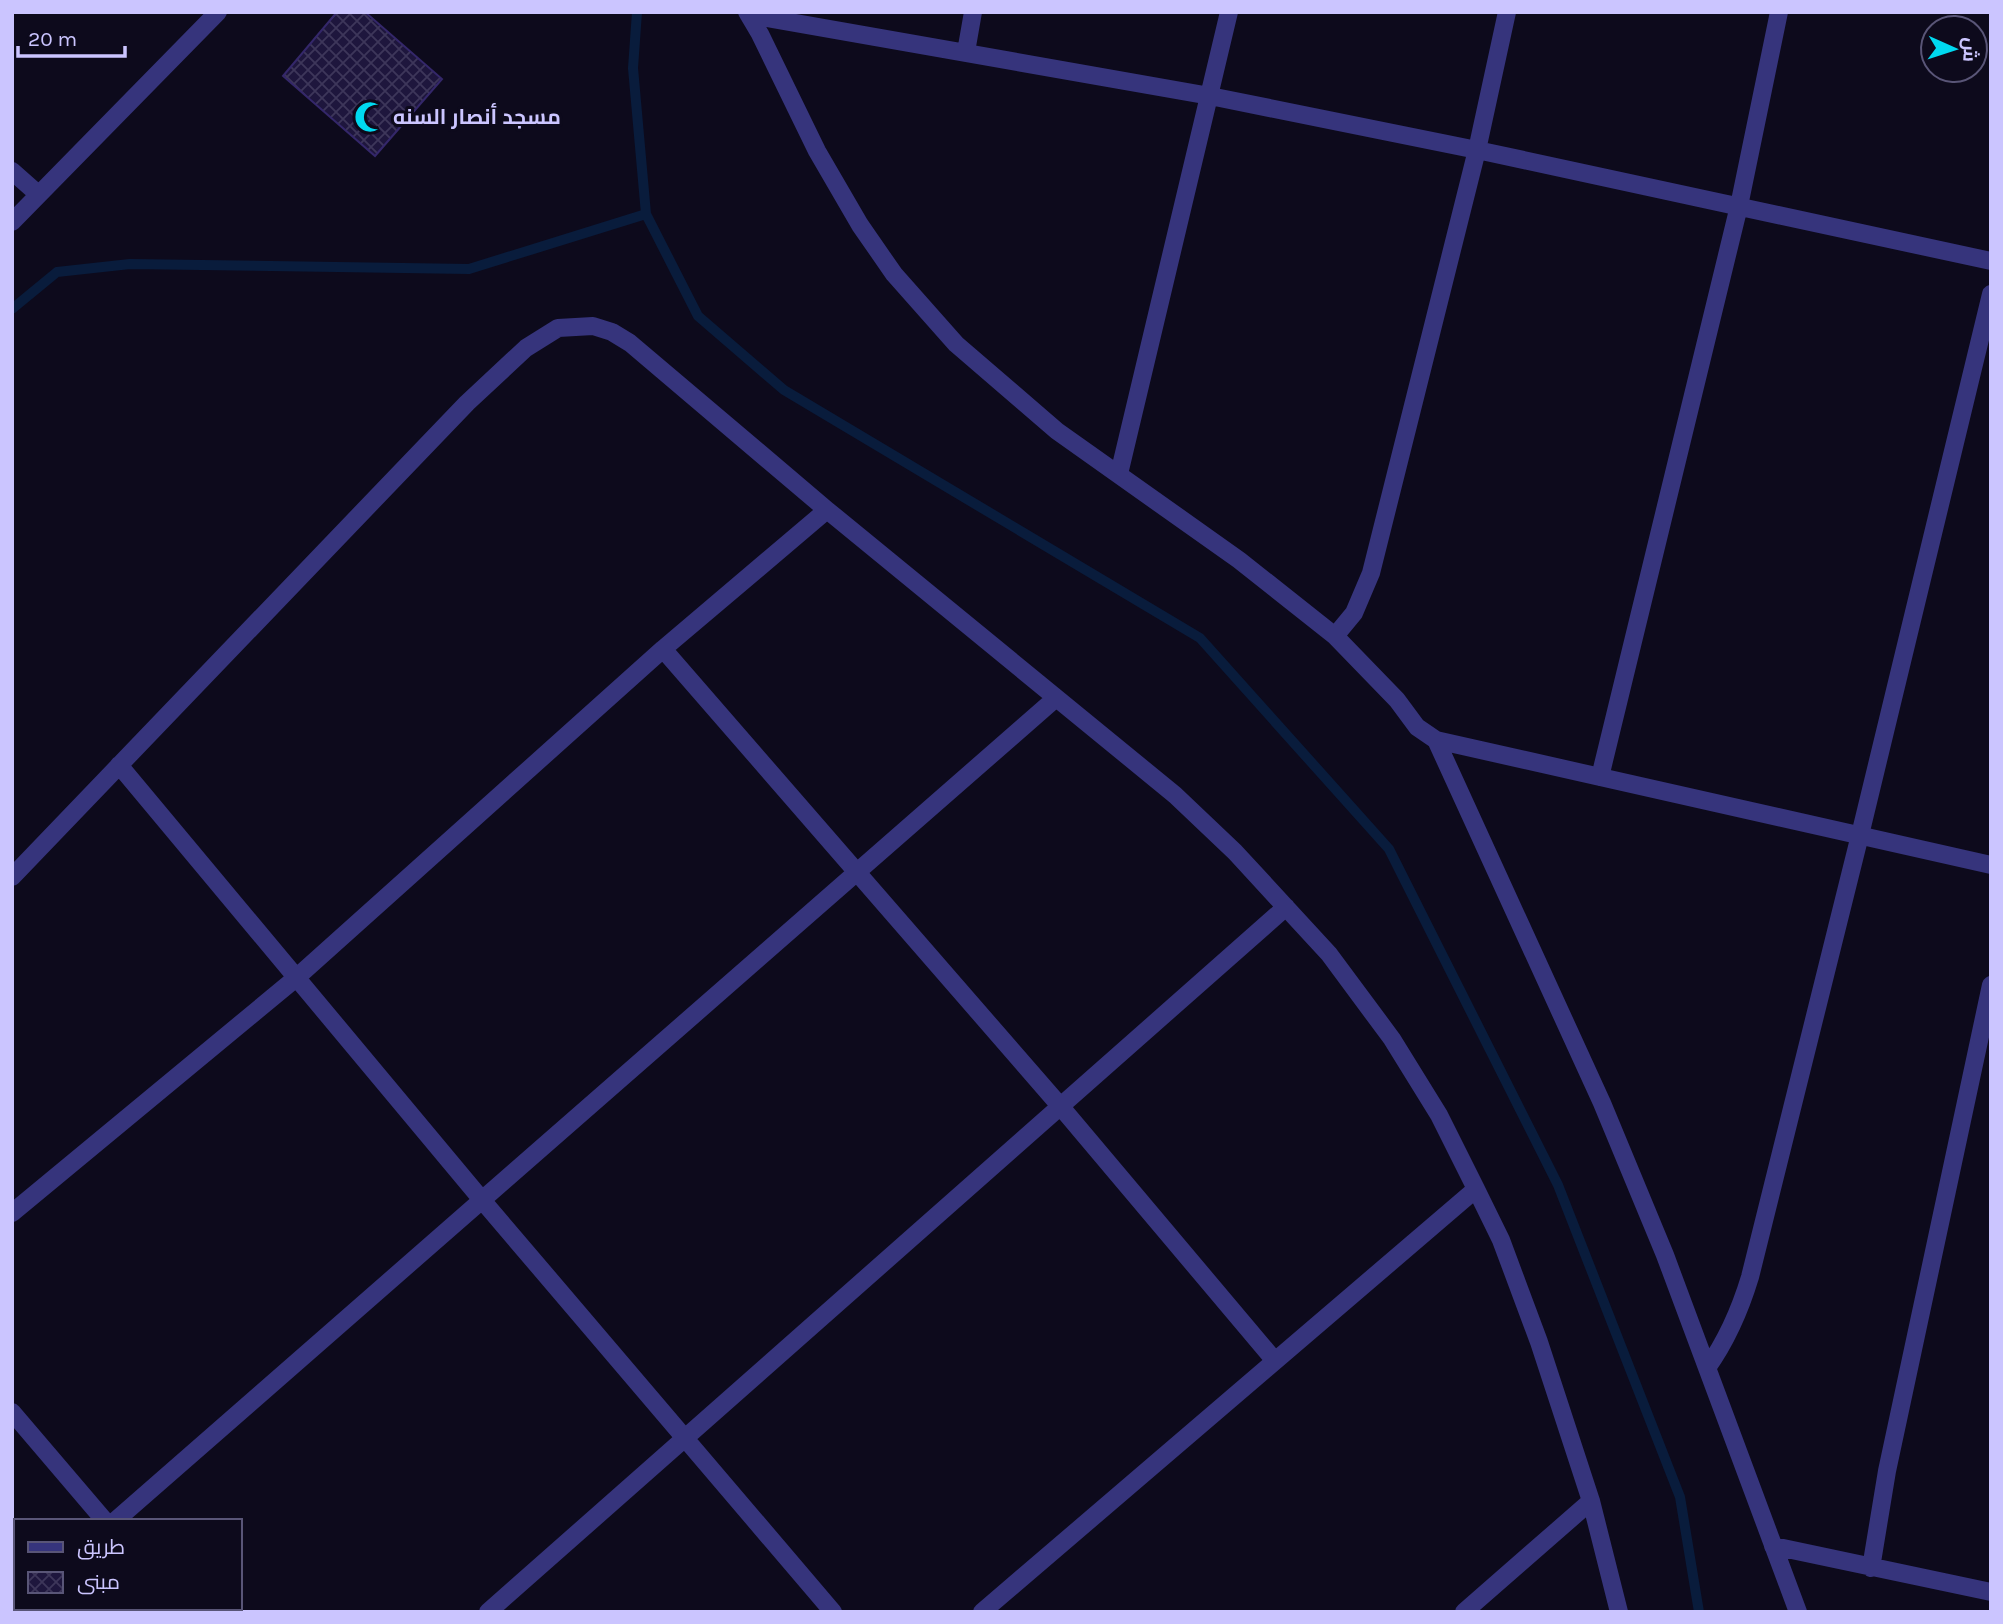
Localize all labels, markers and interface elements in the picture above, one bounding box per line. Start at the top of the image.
scale bar [18,14,124,58]
north arrow [1919,14,1989,84]
text: 20 m [28,27,77,51]
text: ش [1958,37,1982,63]
mosque icon: مسجد أنصار السنه [353,100,387,134]
place label: مسجد أنصار السنه [393,103,561,129]
legend [14,1519,242,1610]
text: طريق [77,1535,125,1560]
text: مبنى [77,1570,120,1595]

